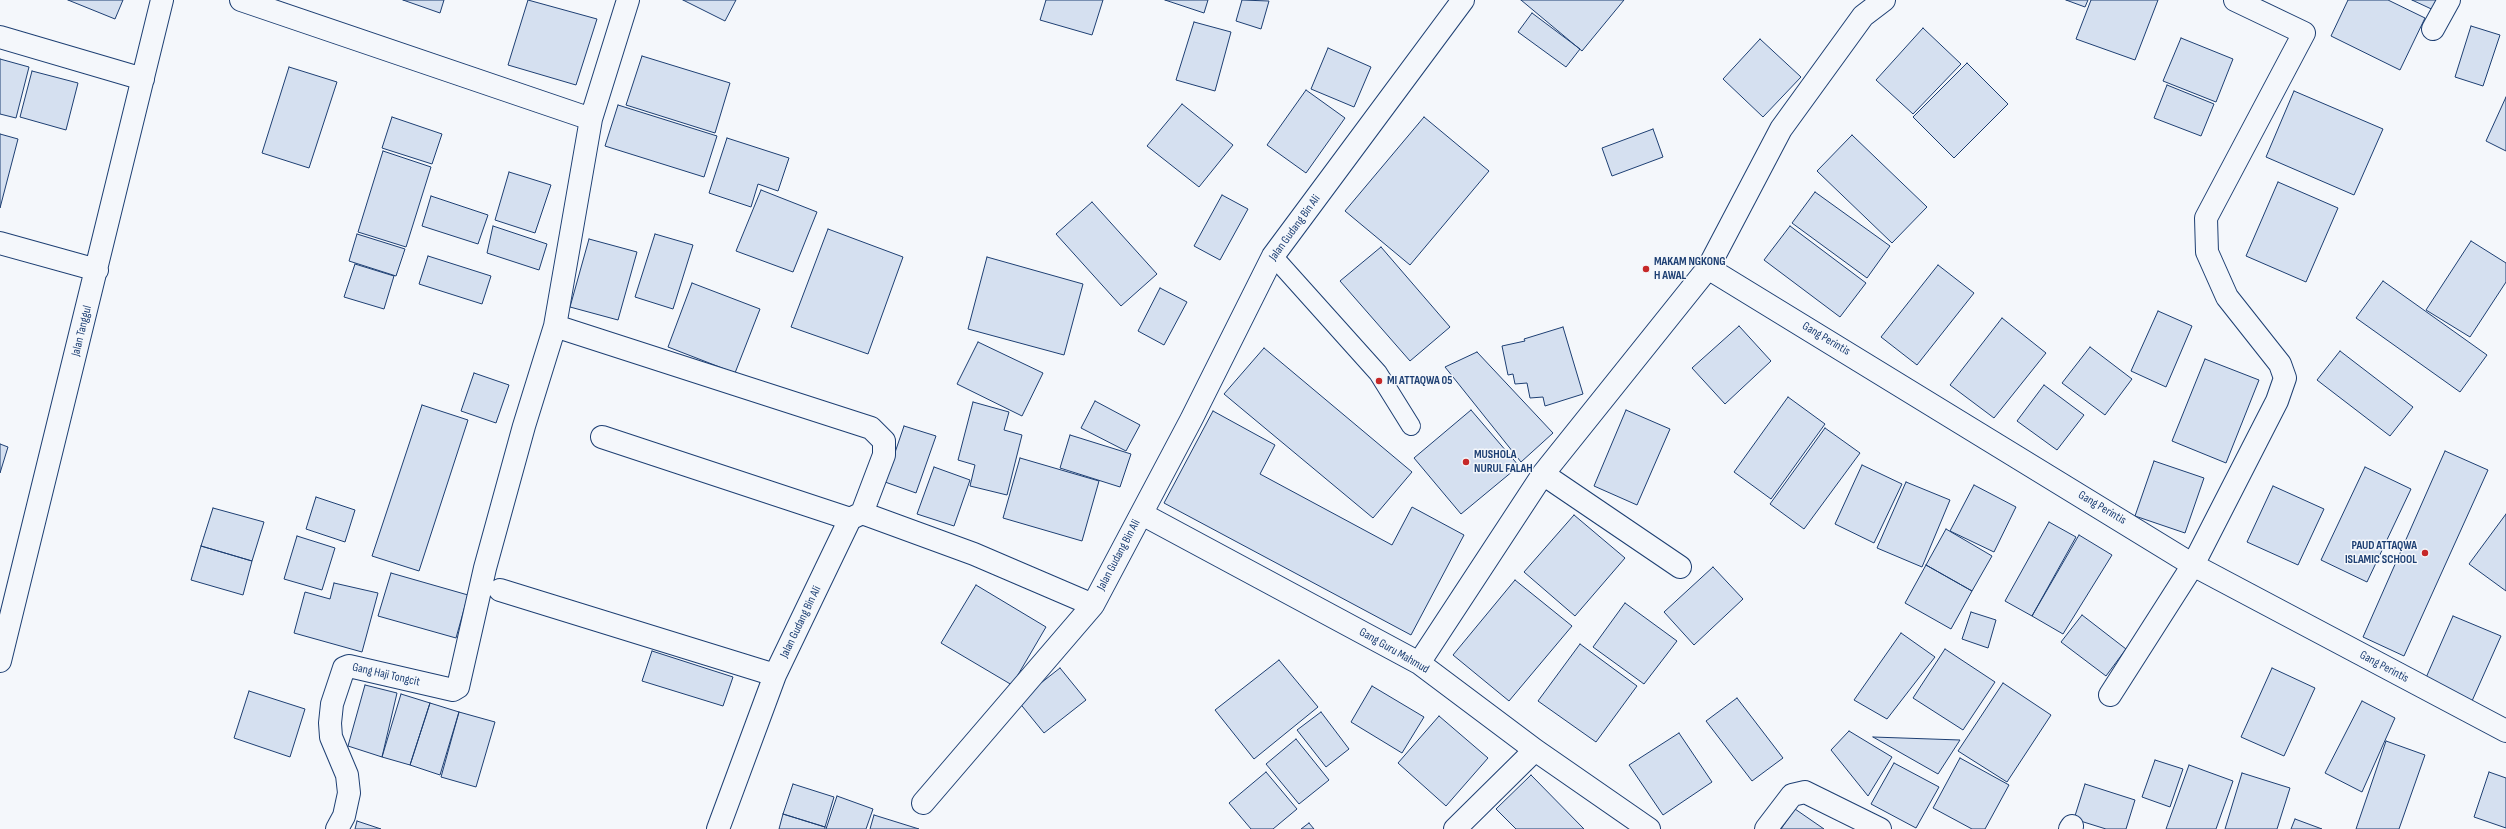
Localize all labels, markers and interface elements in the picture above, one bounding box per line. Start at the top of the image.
street label: Jalan Gudang Bin Ali [1266,192,1324,264]
place label: MAKAM NGKONG H AWAL [1654,255,1726,283]
marker: MAKAM NGKONG H AWAL [1641,264,1651,274]
street label: Jalan Tanggul [69,304,95,358]
street label: Gang Perintis [1799,319,1853,359]
place label: MI ATTAQWA 05 [1387,374,1453,388]
marker: MI ATTAQWA 05 [1374,376,1384,386]
place label: MUSHOLA NURUL FALAH [1474,448,1533,476]
marker: MUSHOLA NURUL FALAH [1461,457,1471,467]
street label: Gang Perintis [2075,488,2129,528]
street label: Jalan Gudang Bin Ali [1094,517,1144,593]
place label: PAUD ATTAQWA ISLAMIC SCHOOL [2345,539,2417,567]
marker: PAUD ATTAQWA ISLAMIC SCHOOL [2420,548,2430,558]
street label: Jalan Gudang Bin Ali [777,584,825,660]
street label: Gang Guru Mahmud [1356,625,1432,677]
street label: Gang Perintis [2357,648,2411,686]
street label: Gang Haji Tongcit [351,660,421,690]

